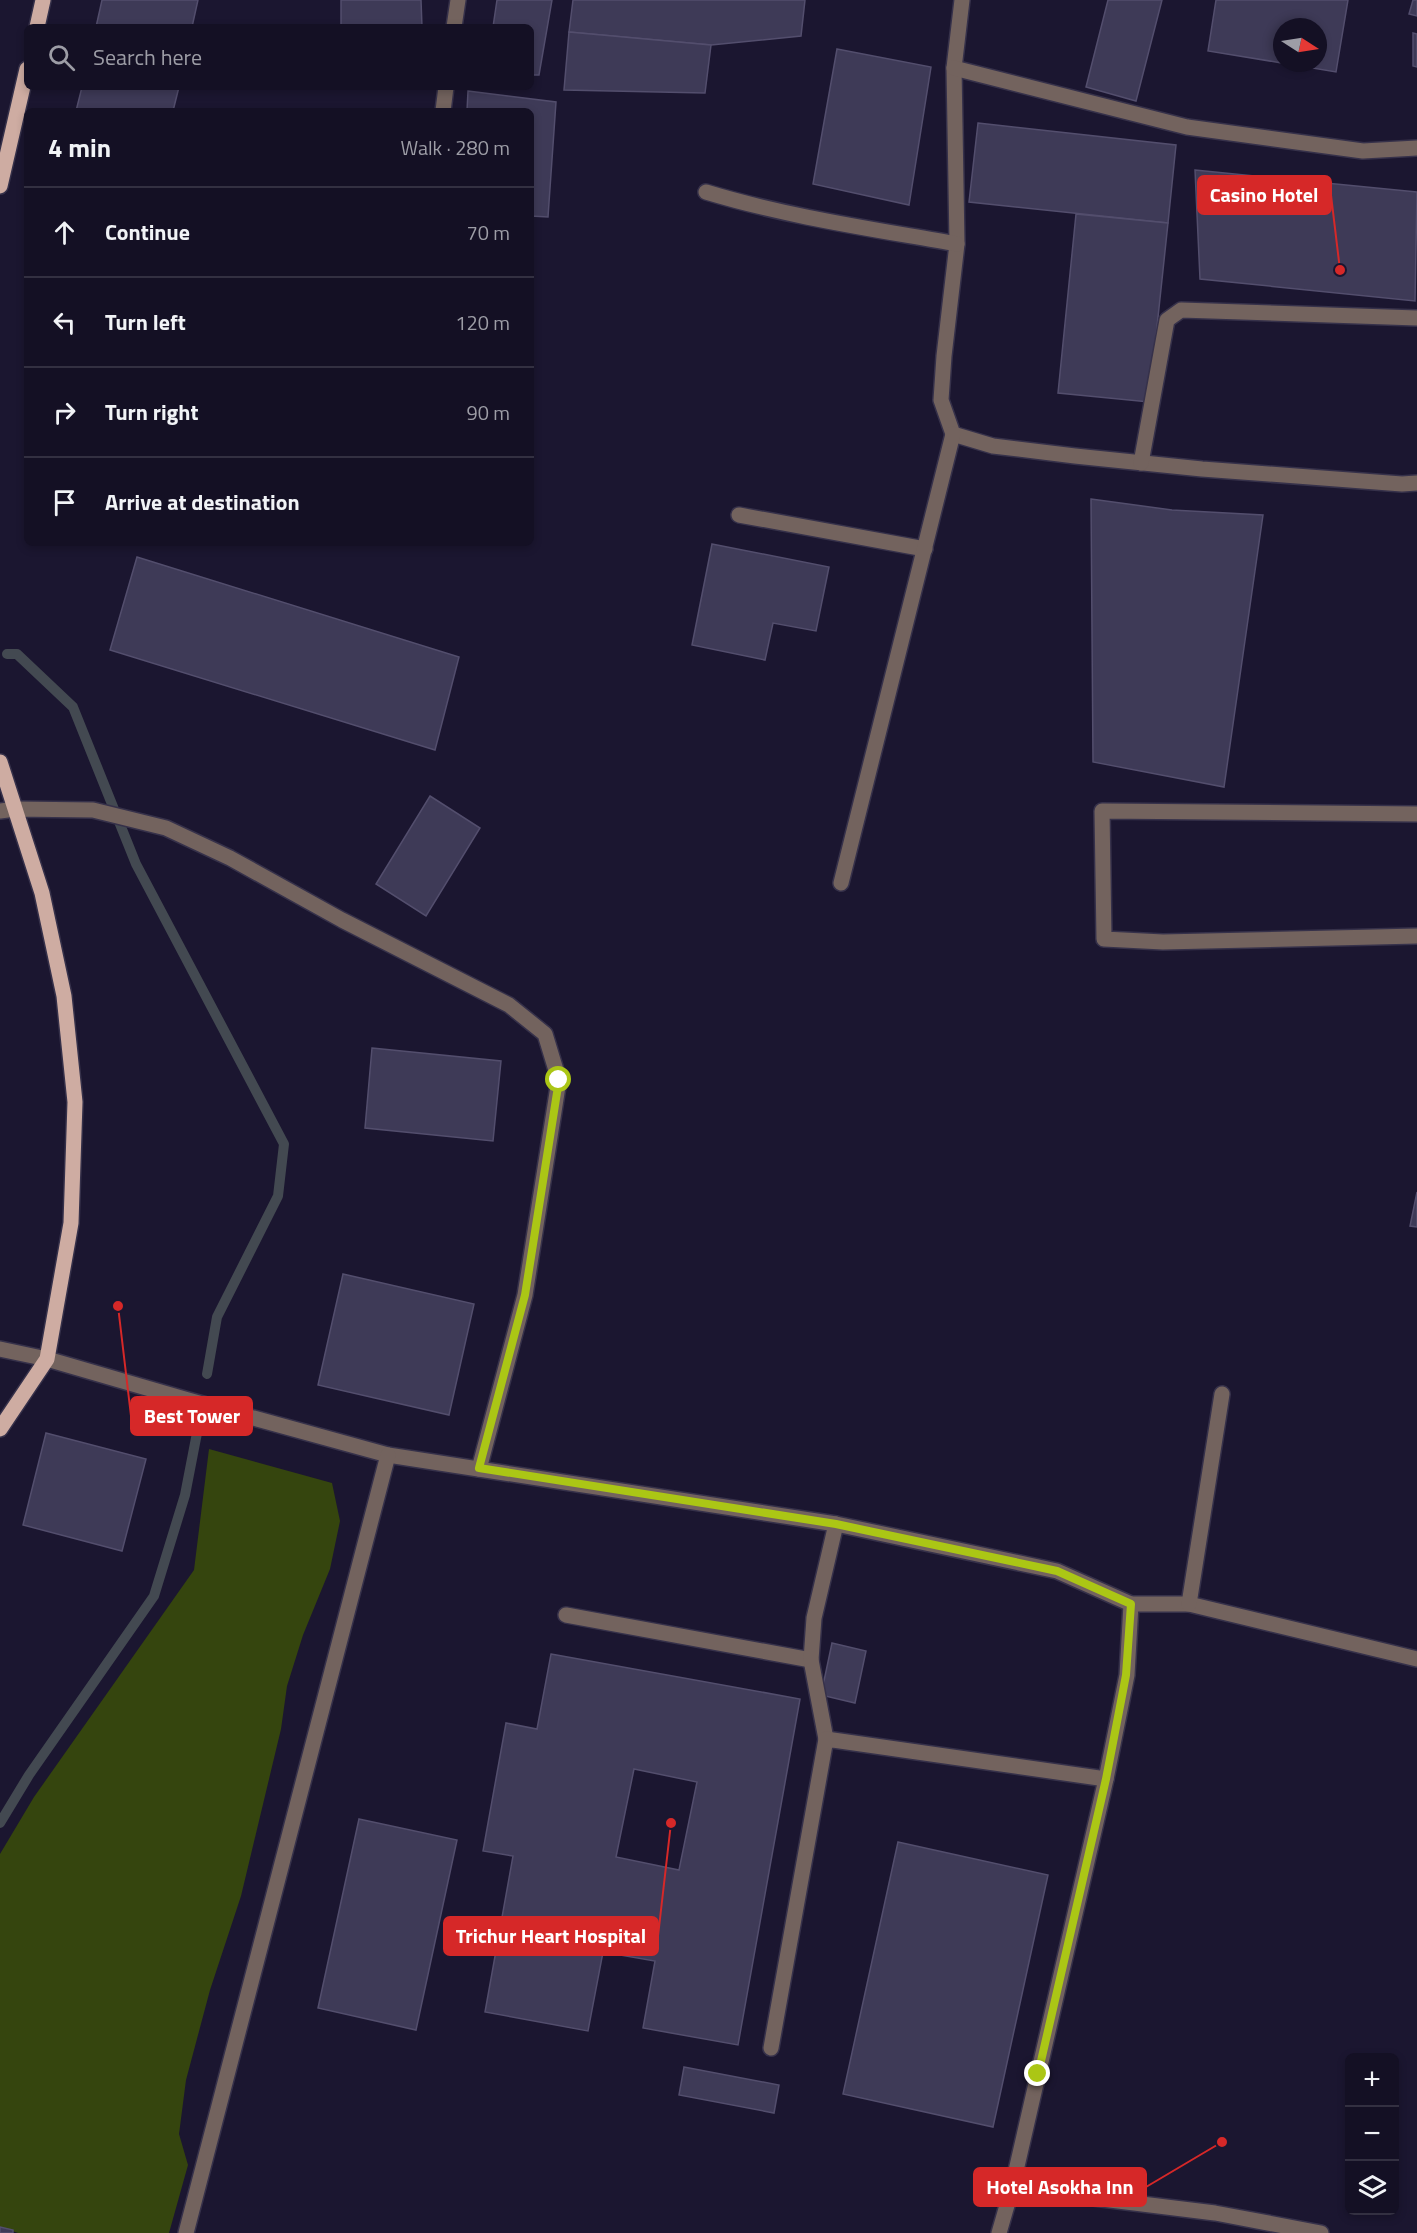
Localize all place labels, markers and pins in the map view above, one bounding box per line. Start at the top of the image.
callout: Casino Hotel [1198,176,1331,214]
callout: Best Tower [131,1397,252,1435]
callout: Trichur Heart Hospital [444,1917,658,1955]
callout: Hotel Asokha Inn [974,2168,1146,2206]

